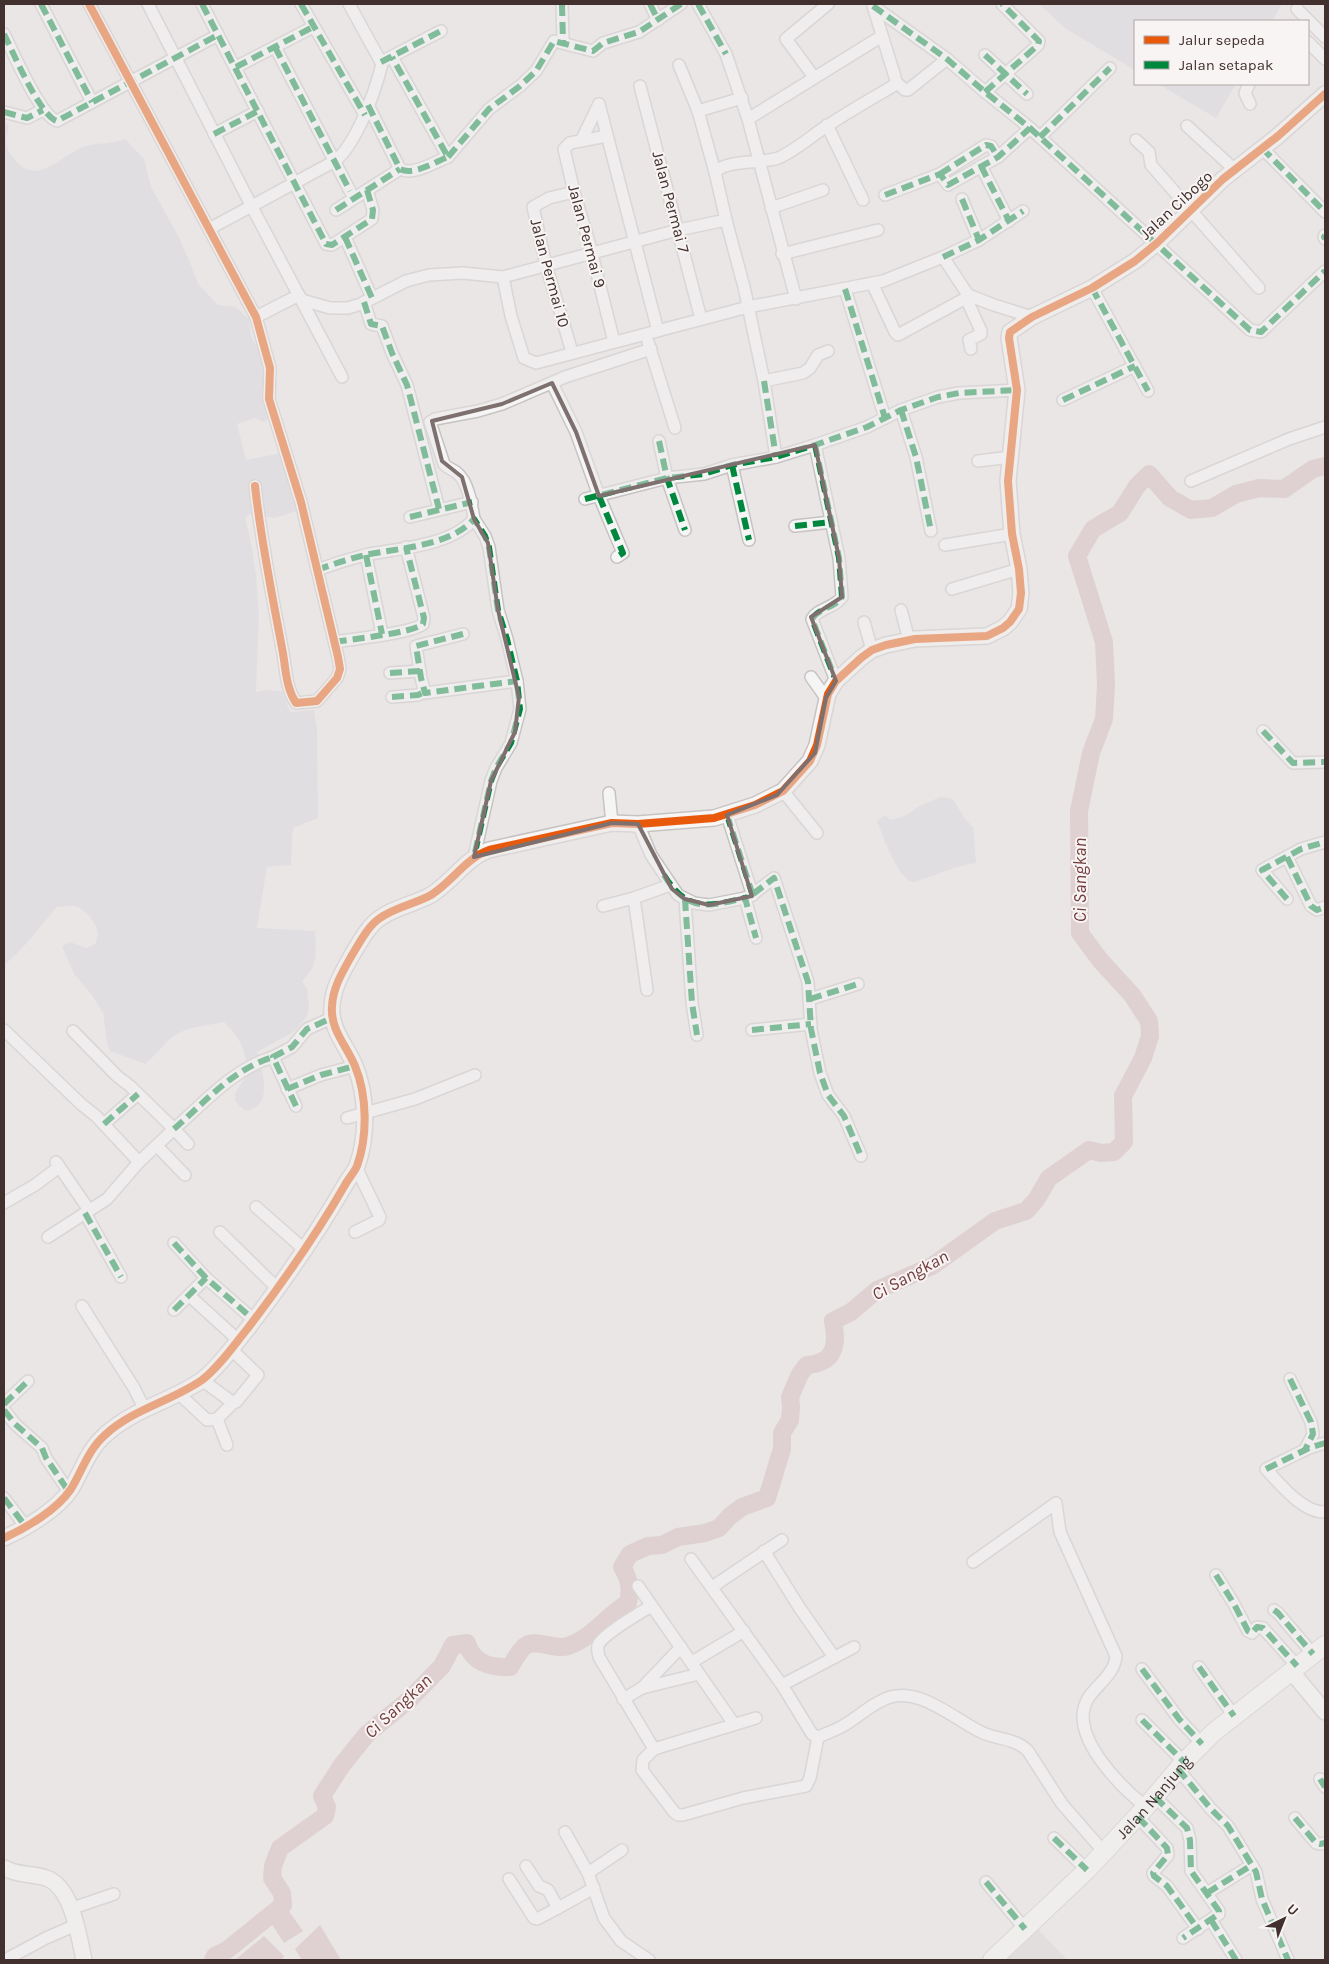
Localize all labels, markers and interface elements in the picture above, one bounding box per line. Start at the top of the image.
legend [1134,20,1309,85]
text: Jalur sepeda [1179,31,1265,49]
text: Jalan setapak [1179,56,1273,74]
street label: Jalan Permai 7 [648,149,694,256]
street label: Jalan Cibogo [1136,166,1216,244]
street label: Jalan Permai 9 [564,182,610,290]
street label: Jalan Permai 10 [526,216,574,330]
water label: Ci Sangkan [1069,838,1091,922]
water label: Ci Sangkan [868,1245,952,1305]
water label: Ci Sangkan [360,1669,436,1743]
street label: Jalan Nanjung [1112,1751,1195,1842]
north arrow [1259,1894,1309,1944]
text: U [1283,1900,1302,1919]

